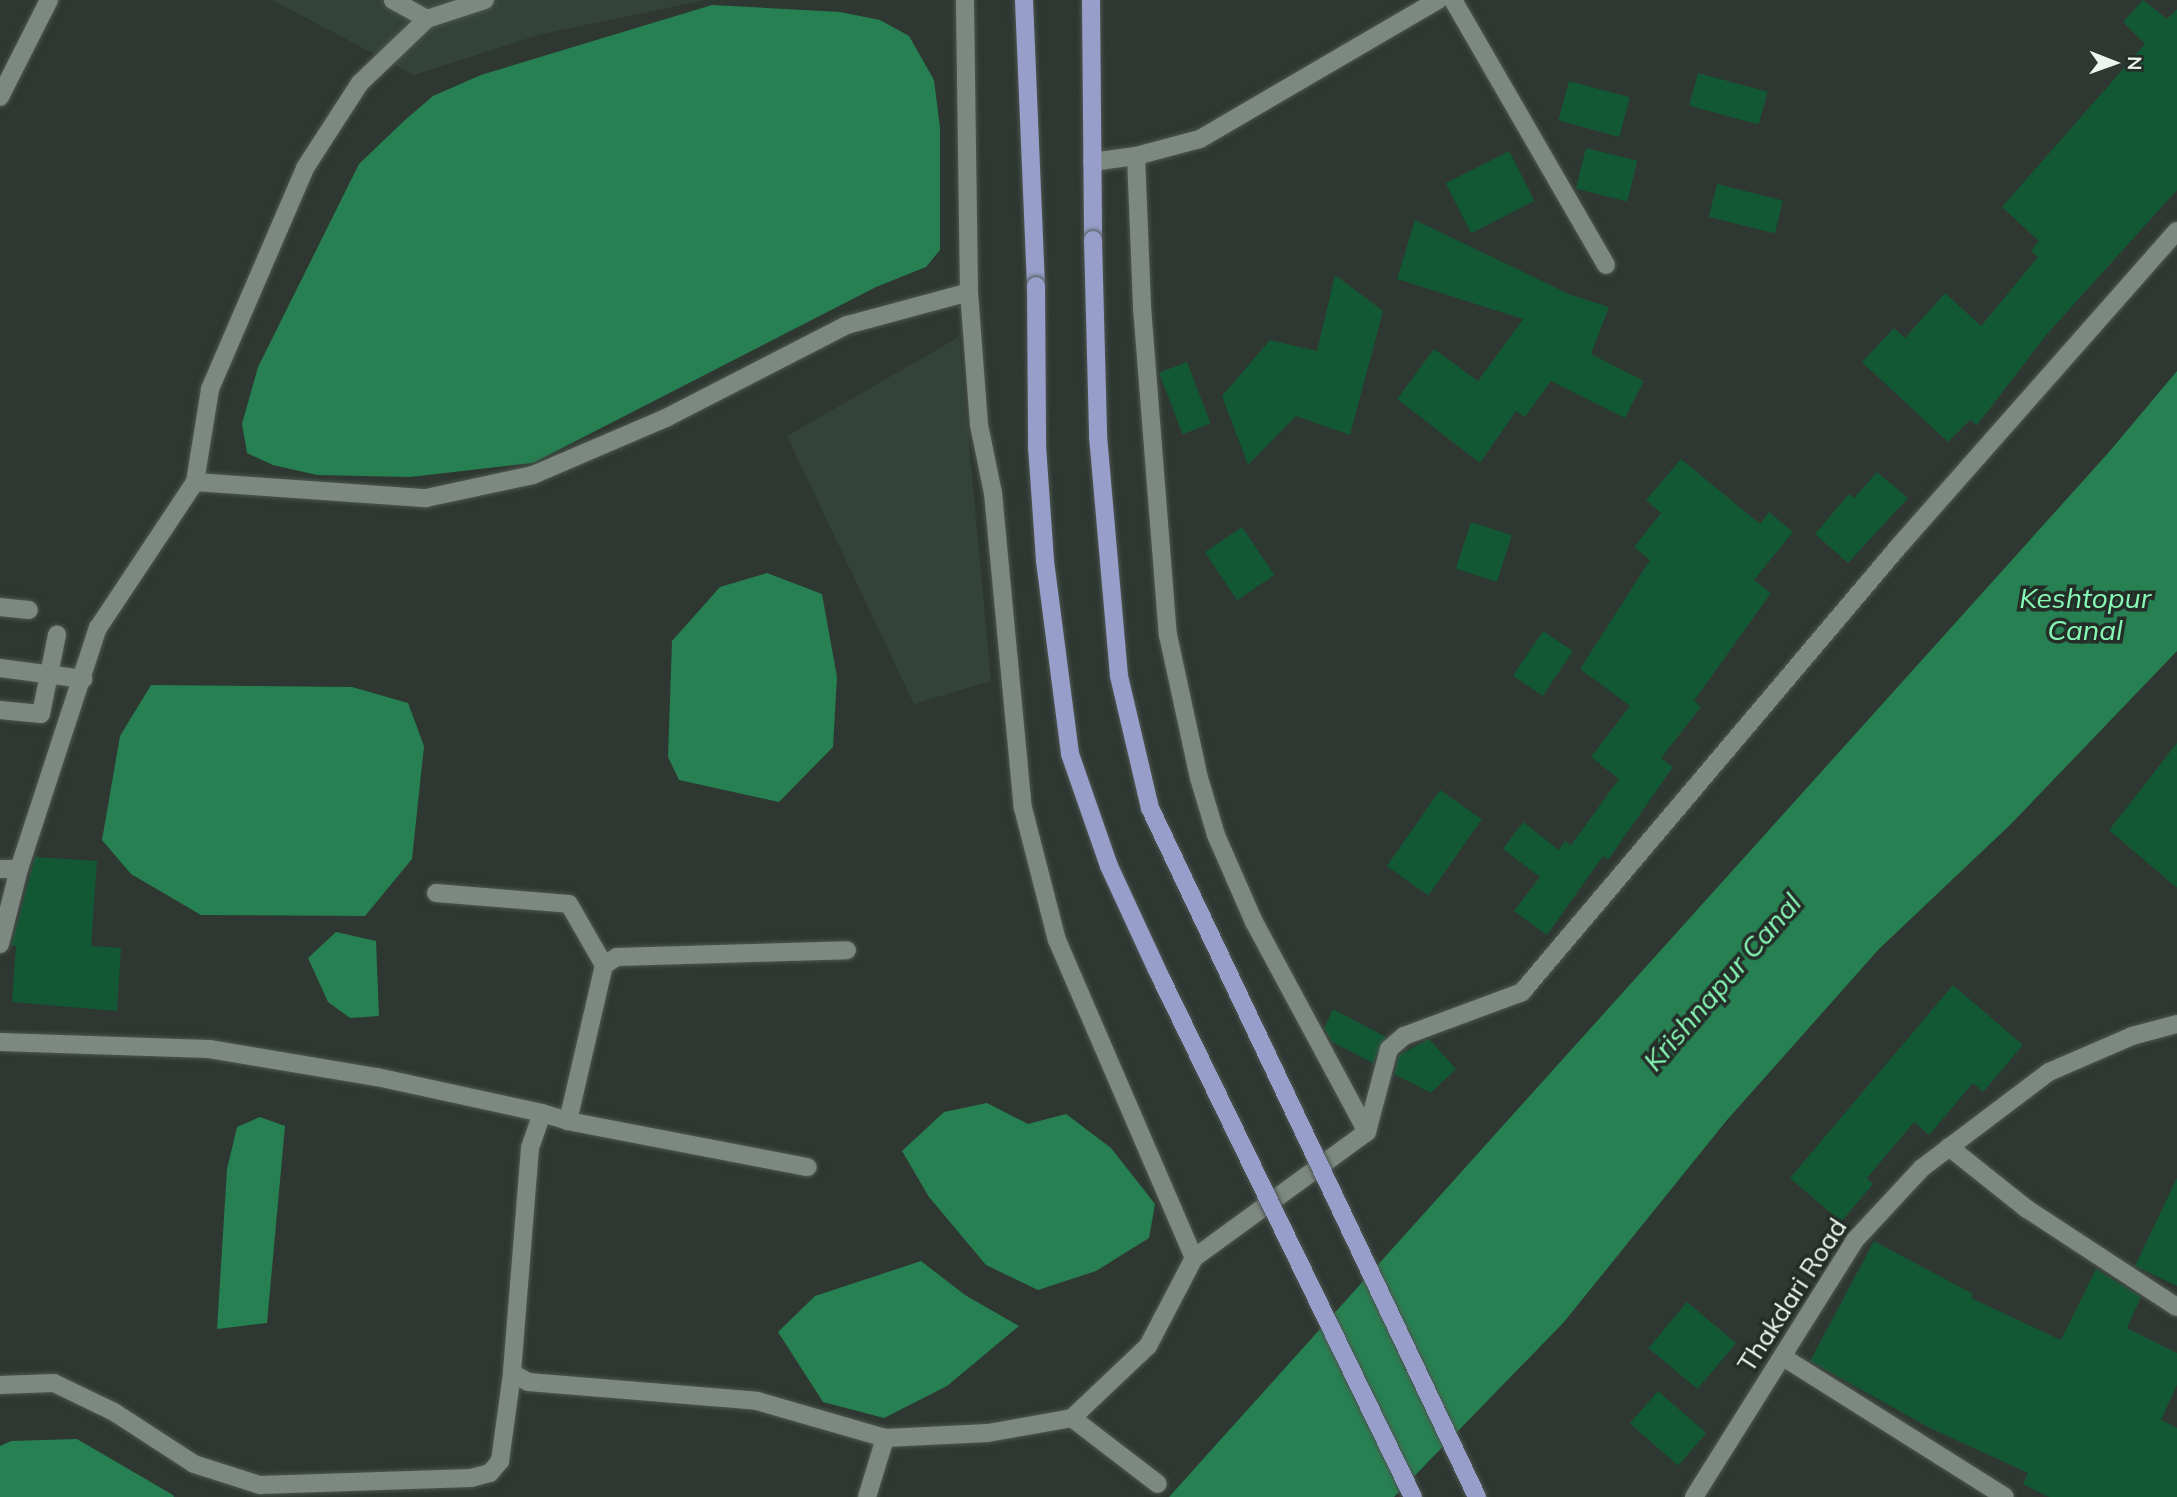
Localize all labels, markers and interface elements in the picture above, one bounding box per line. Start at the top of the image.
north arrow [2079,28,2149,98]
text: N [2123,56,2147,71]
water label: Keshtopur Canal [2019,581,2151,647]
water label: Krishnapur Canal [1636,886,1808,1078]
street label: Thakdari Road [1731,1212,1853,1378]

